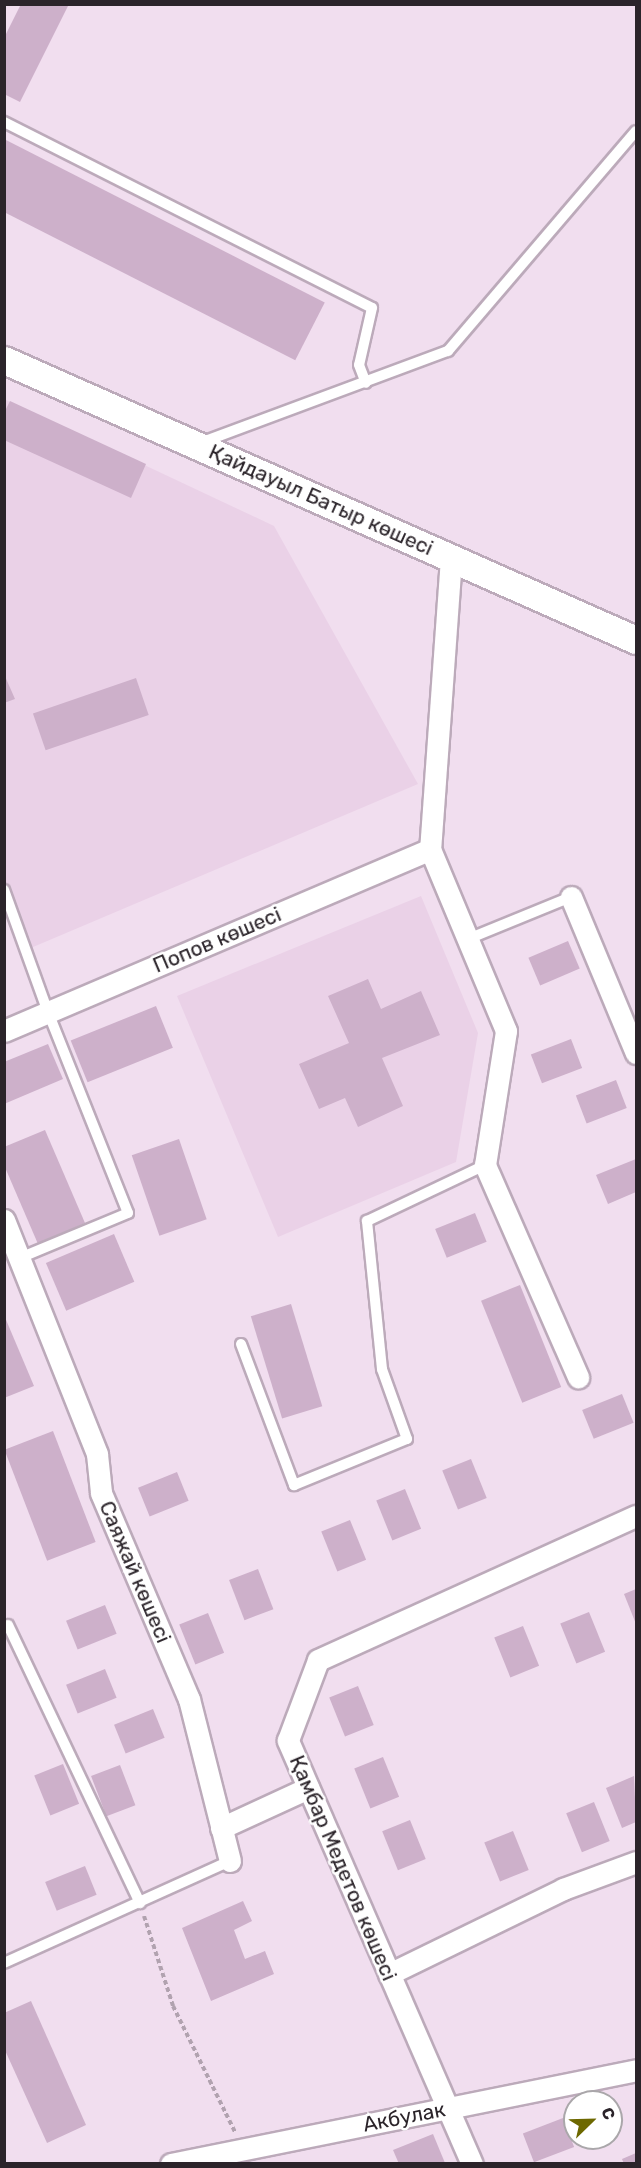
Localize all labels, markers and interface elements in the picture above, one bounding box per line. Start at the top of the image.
street label: Қайдауыл Батыр көшесі [205,439,437,561]
street label: Попов көшесі [149,902,285,978]
street label: Саяжай көшесі [94,1497,176,1647]
street label: Қамбар Медетов көшесі [284,1752,402,1984]
north arrow [563,2090,623,2150]
street label: Акбулак [361,2097,447,2137]
text: С [597,2105,619,2122]

